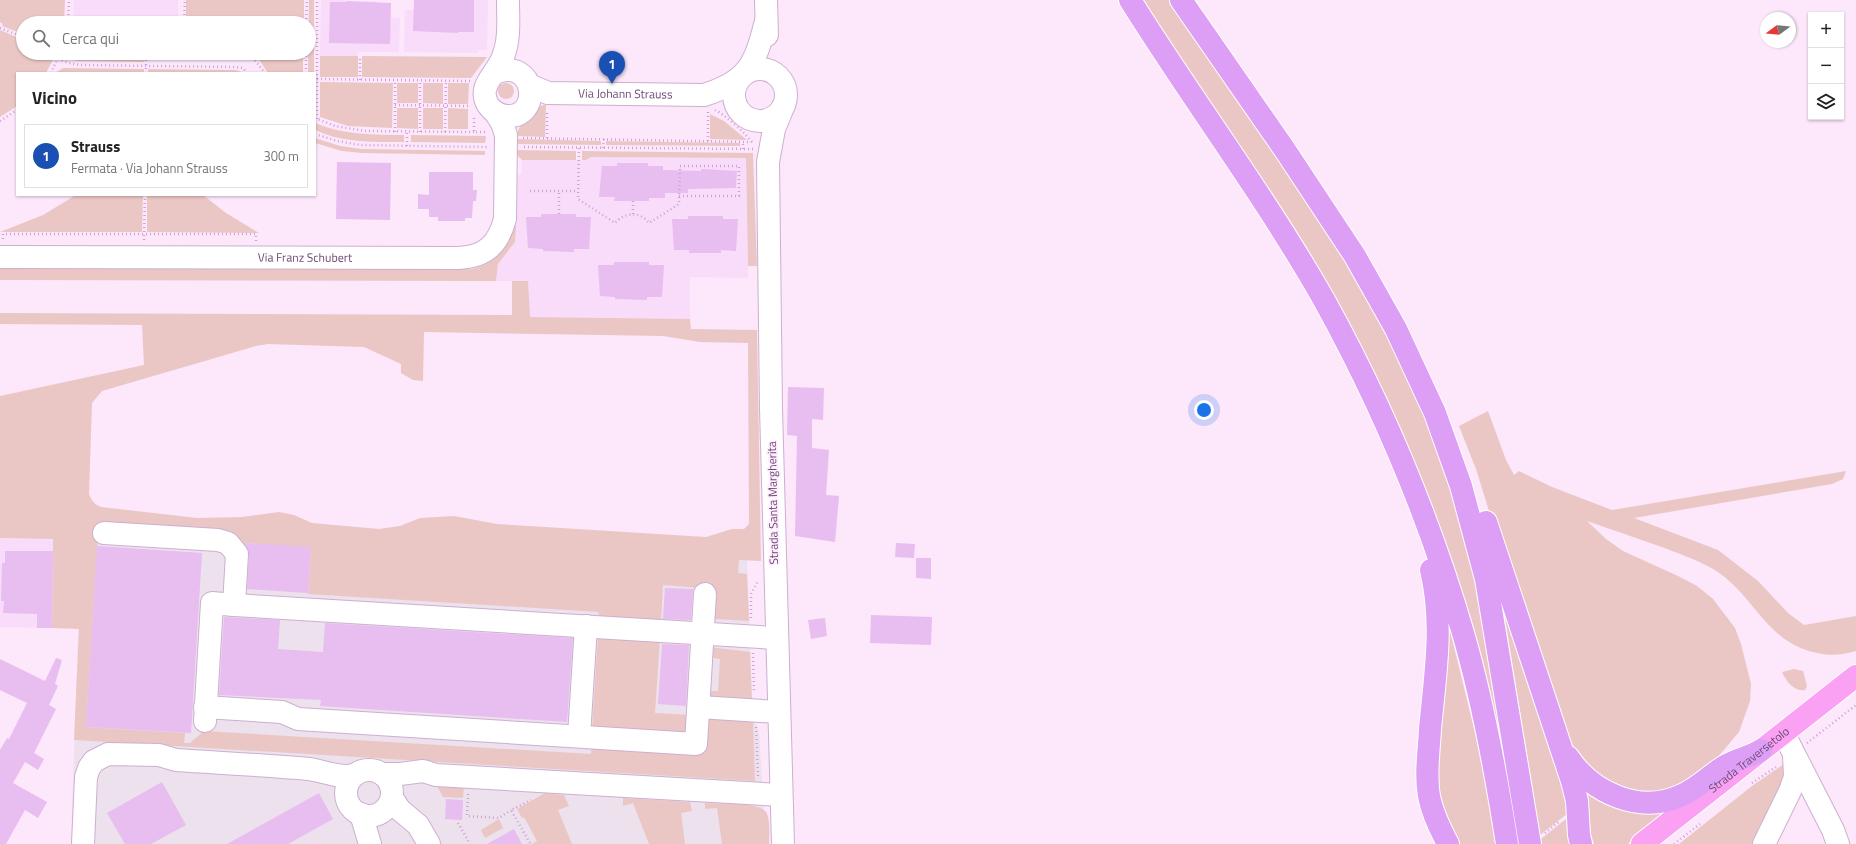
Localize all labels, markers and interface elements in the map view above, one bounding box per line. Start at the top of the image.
north arrow [1760,12,1796,48]
map controls [1808,12,1844,120]
button: + [1808,12,1844,48]
search box [16,16,316,60]
icon: search [30,27,52,49]
text: Cerca qui [62,27,119,50]
button: − [1808,48,1844,84]
pin: 1 [599,51,625,84]
street label: Via Johann Strauss [578,83,673,104]
button: layers [1808,84,1844,120]
text: Vicino [32,85,77,111]
text: Strauss [71,135,120,158]
text: 1 [42,146,50,166]
text: 300 m [263,146,299,166]
text: Fermata · Via Johann Strauss [71,158,228,178]
street label: Via Franz Schubert [258,248,353,267]
your location [1194,400,1214,420]
street label: Strada Santa Margherita [762,441,783,565]
street label: Strada Traversetolo [1704,722,1793,797]

